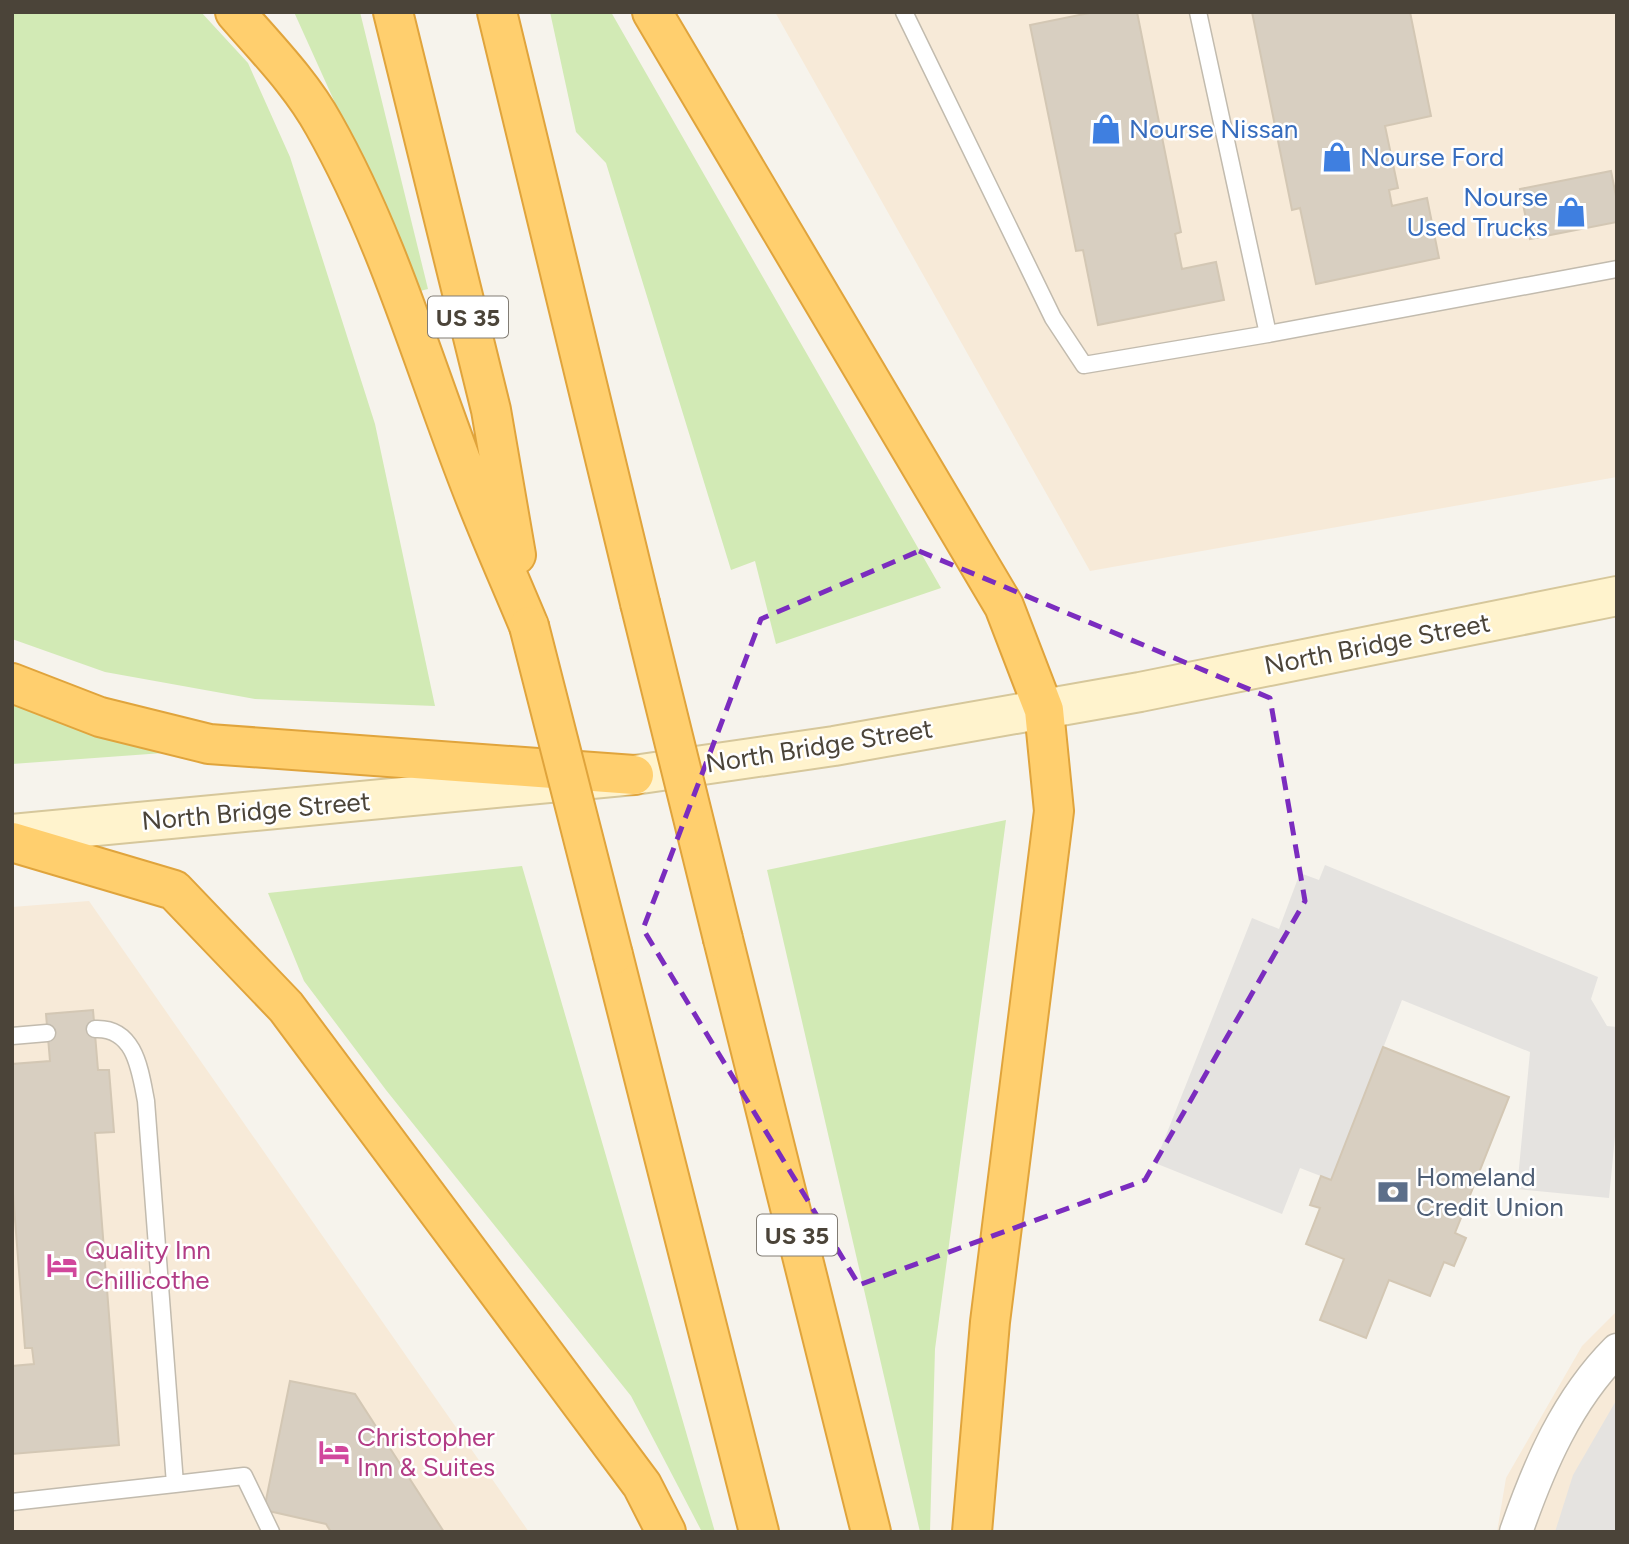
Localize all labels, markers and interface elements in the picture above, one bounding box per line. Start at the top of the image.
shop icon: Nourse Nissan [1089,112,1123,146]
place label: Nourse Nissan [1129,113,1298,145]
shop icon: Nourse Ford [1320,140,1354,174]
place label: Nourse Ford [1360,141,1504,173]
place label: Nourse Used Trucks [1406,181,1548,243]
shop icon: Nourse Used Trucks [1554,195,1588,229]
road number: US 35 [428,296,508,338]
street label: North Bridge Street [1261,606,1493,682]
street label: North Bridge Street [703,712,935,780]
street label: North Bridge Street [140,785,372,837]
place label: Homeland Credit Union [1416,1161,1564,1223]
bank icon: Homeland Credit Union [1376,1175,1410,1209]
road number: US 35 [757,1214,837,1255]
place label: Quality Inn Chillicothe [85,1234,211,1296]
hotel icon: Quality Inn Chillicothe [45,1248,79,1282]
place label: Christopher Inn & Suites [357,1421,495,1483]
hotel icon: Christopher Inn & Suites [317,1435,351,1469]

